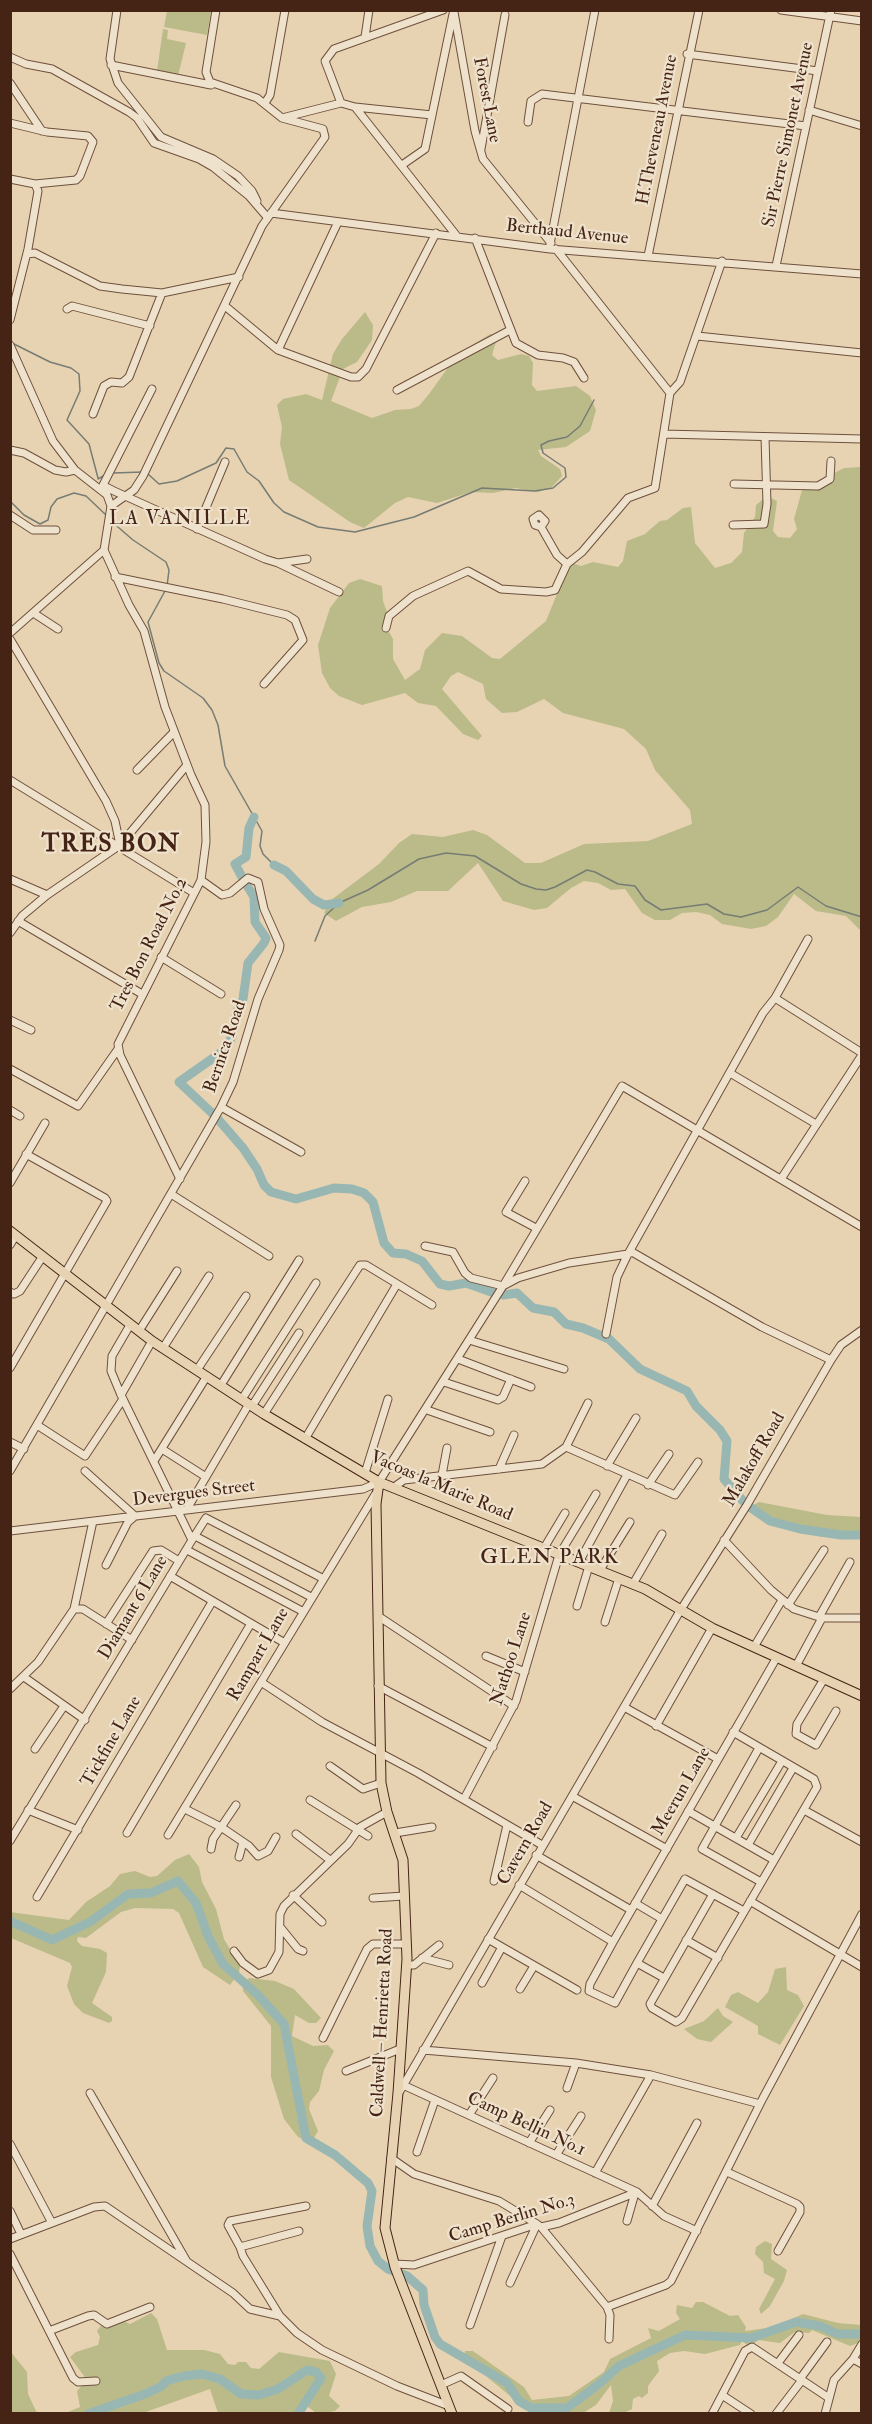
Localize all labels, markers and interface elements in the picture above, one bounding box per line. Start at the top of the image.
street label: Sir Pierre Simonet Avenue [759,41,819,229]
street label: H.Theveneau Avenue [633,53,683,207]
street label: Forest Lane [467,55,505,145]
street label: Berthaud Avenue [505,216,629,250]
district label: LA VANILLE [109,508,251,532]
district label: TRES BON [41,832,181,860]
street label: Tres Bon Road No.2 [107,874,193,1016]
street label: Bernica Road [200,998,252,1096]
street label: Malakoff Road [719,1409,791,1511]
street label: Vacoas la Marie Road [366,1447,516,1527]
street label: Devergues Street [132,1476,256,1512]
district label: GLEN PARK [480,1545,620,1571]
street label: Diamant 6 Lane [95,1552,173,1664]
street label: Rampart Lane [224,1604,294,1706]
street label: Nathoo Lane [487,1610,537,1708]
street label: Tickfine Lane [77,1693,147,1791]
street label: Meerun Lane [648,1744,716,1840]
street label: Cavern Road [493,1798,559,1890]
street label: Caldwell – Henrietta Road [367,1928,399,2118]
street label: Camp Bellin No.1 [463,2088,589,2162]
street label: Camp Berlin No.3 [446,2190,578,2248]

